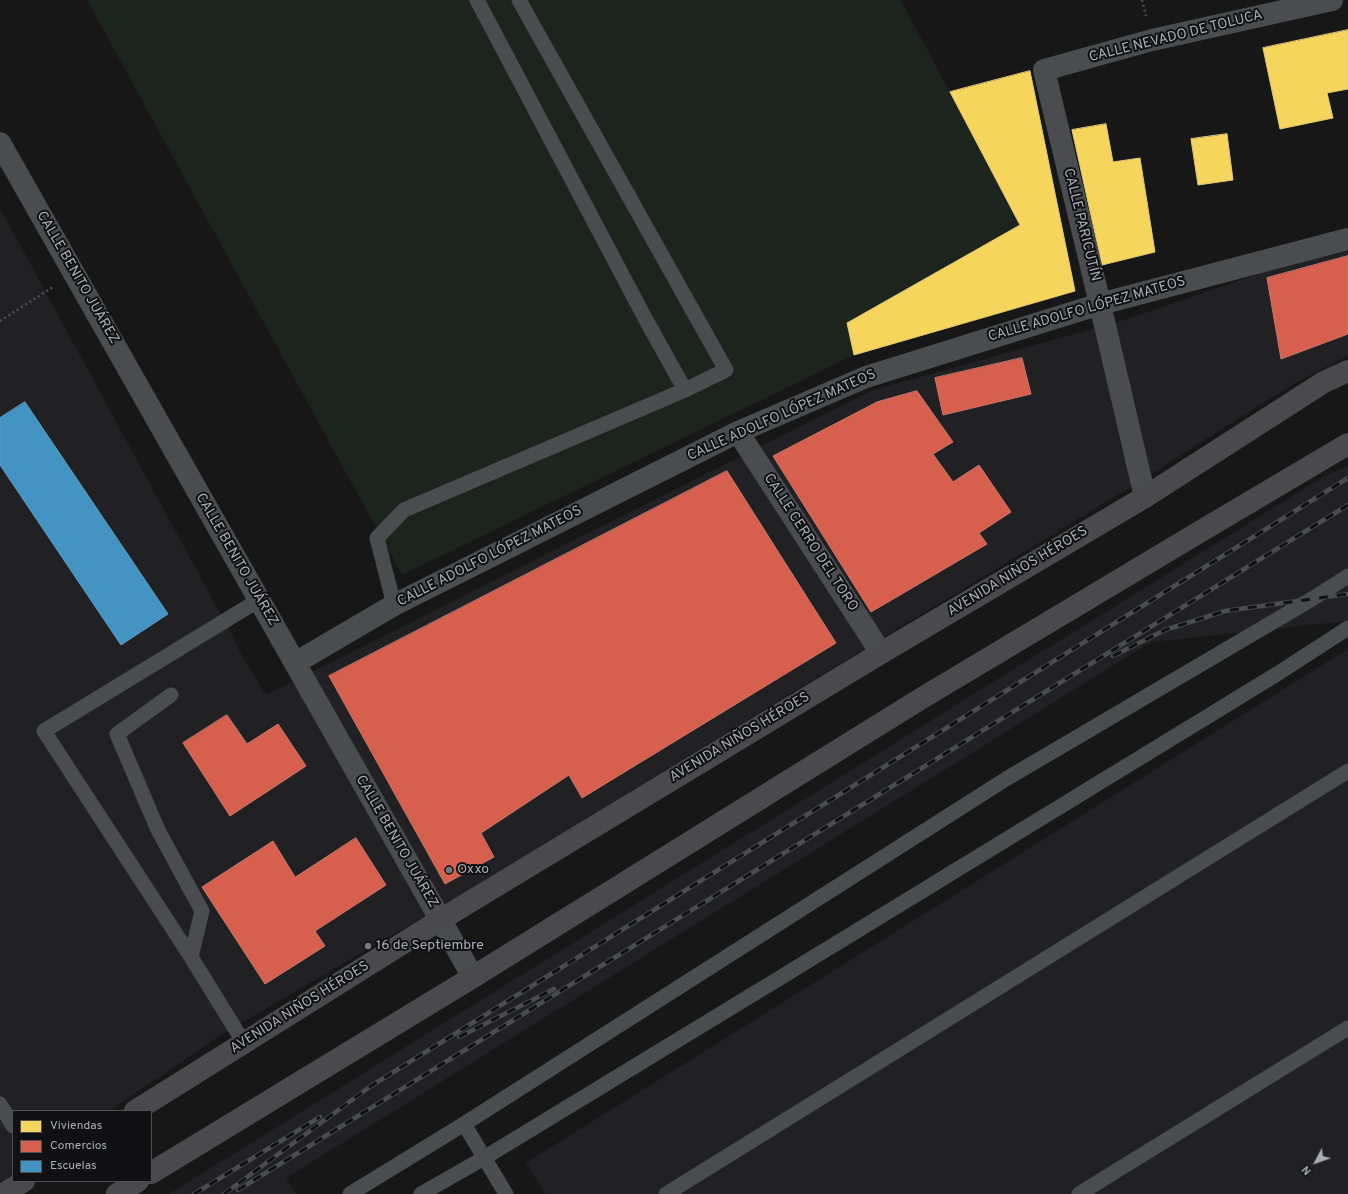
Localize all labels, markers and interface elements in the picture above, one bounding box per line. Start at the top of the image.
street label: CALLE NEVADO DE TOLUCA [1088,7,1264,67]
street label: CALLE PARICUTÍN [1059,167,1103,283]
street label: CALLE BENITO JUÁREZ [32,209,122,347]
street label: CALLE ADOLFO LÓPEZ MATEOS [986,274,1188,346]
street label: CALLE ADOLFO LÓPEZ MATEOS [685,367,879,465]
street label: CALLE CERRO DEL TORO [759,471,861,615]
street label: CALLE BENITO JUÁREZ [191,491,281,629]
street label: CALLE ADOLFO LÓPEZ MATEOS [395,503,585,611]
street label: AVENIDA NIÑOS HÉROES [945,523,1091,621]
street label: AVENIDA NIÑOS HÉROES [667,689,813,787]
street label: CALLE BENITO JUÁREZ [351,773,441,911]
place label: Oxxo [457,862,489,878]
marker: Oxxo [444,865,454,875]
place label: 16 de Septiembre [376,938,484,954]
marker: 16 de Septiembre [363,941,373,951]
street label: AVENIDA NIÑOS HÉROES [227,958,373,1058]
legend [12,1110,152,1182]
text: Viviendas [50,1118,102,1134]
text: Comercios [50,1138,107,1154]
north arrow [1296,1142,1336,1182]
text: Escuelas [50,1158,97,1174]
text: N [1299,1162,1315,1177]

